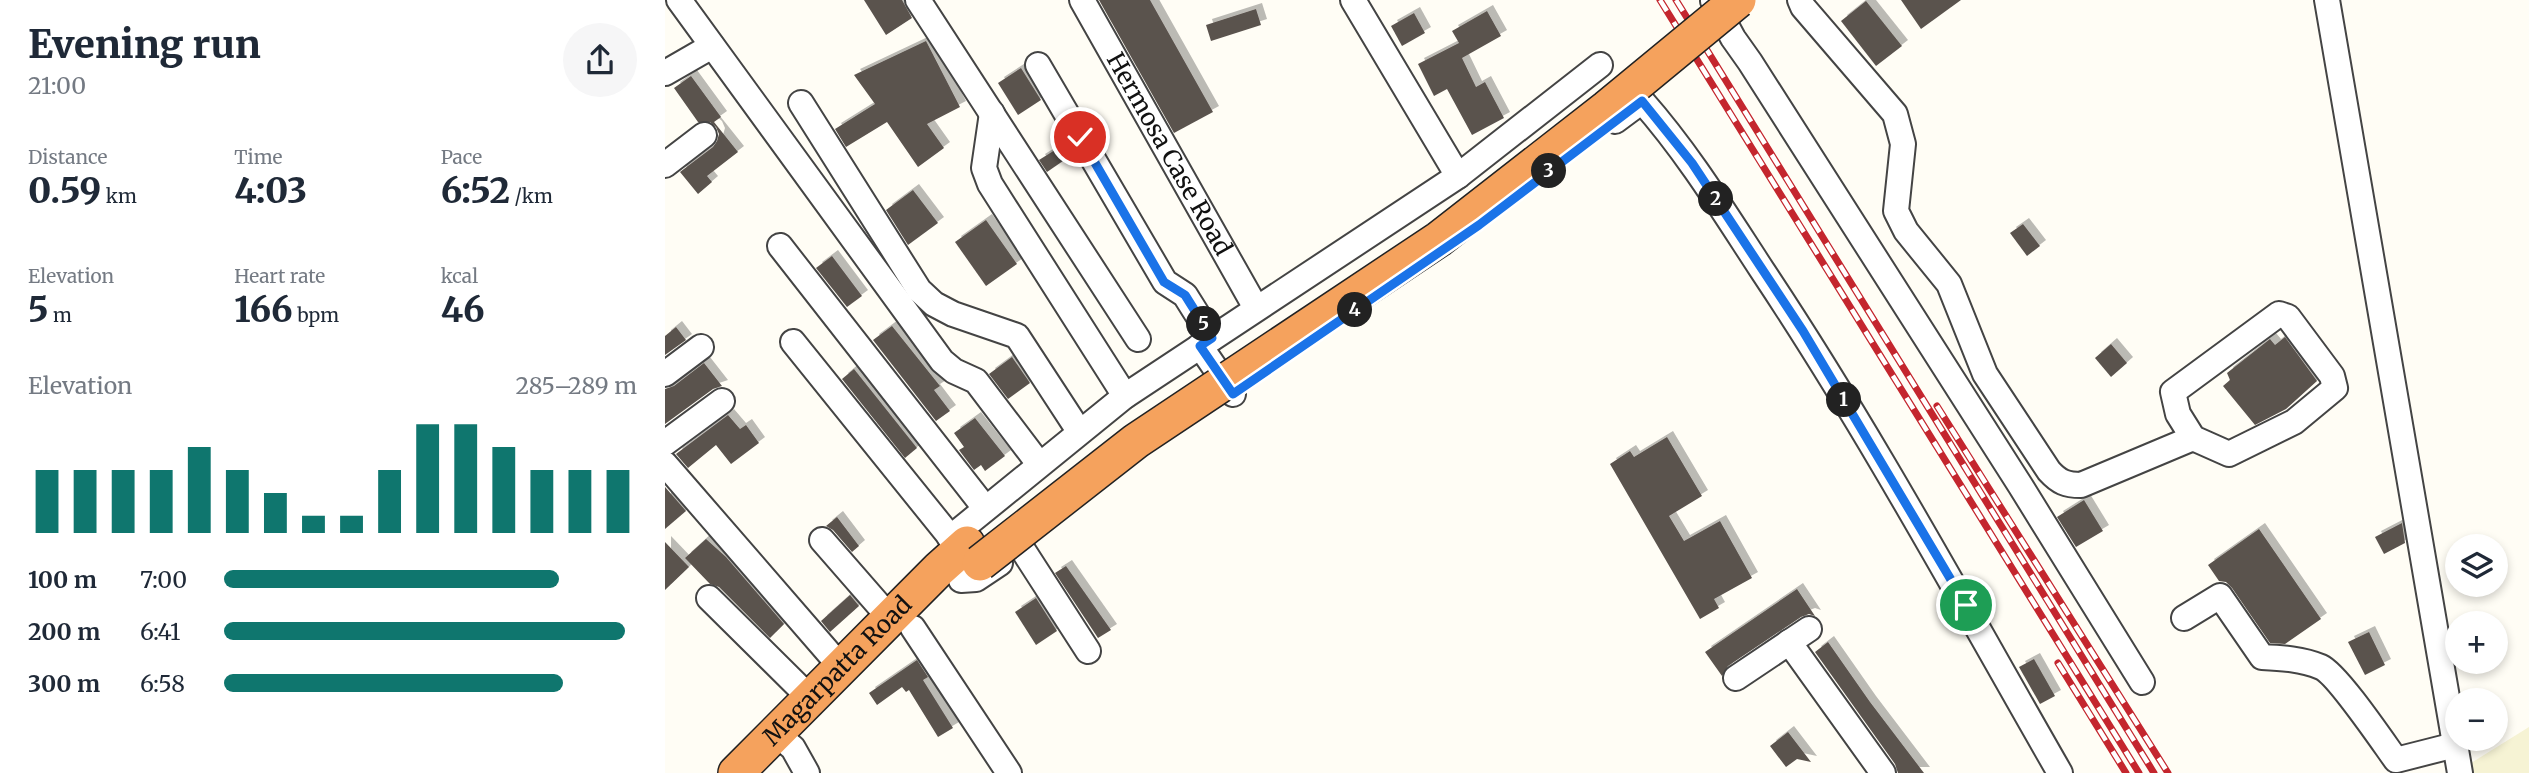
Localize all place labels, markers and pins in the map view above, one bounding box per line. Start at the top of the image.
pin [1050,107,1110,167]
pin: 3 [1531,154,1567,188]
pin: 2 [1699,182,1733,216]
pin: 4 [1337,292,1373,328]
pin: 5 [1187,306,1221,342]
pin: 1 [1827,382,1861,418]
pin [1936,575,1996,635]

